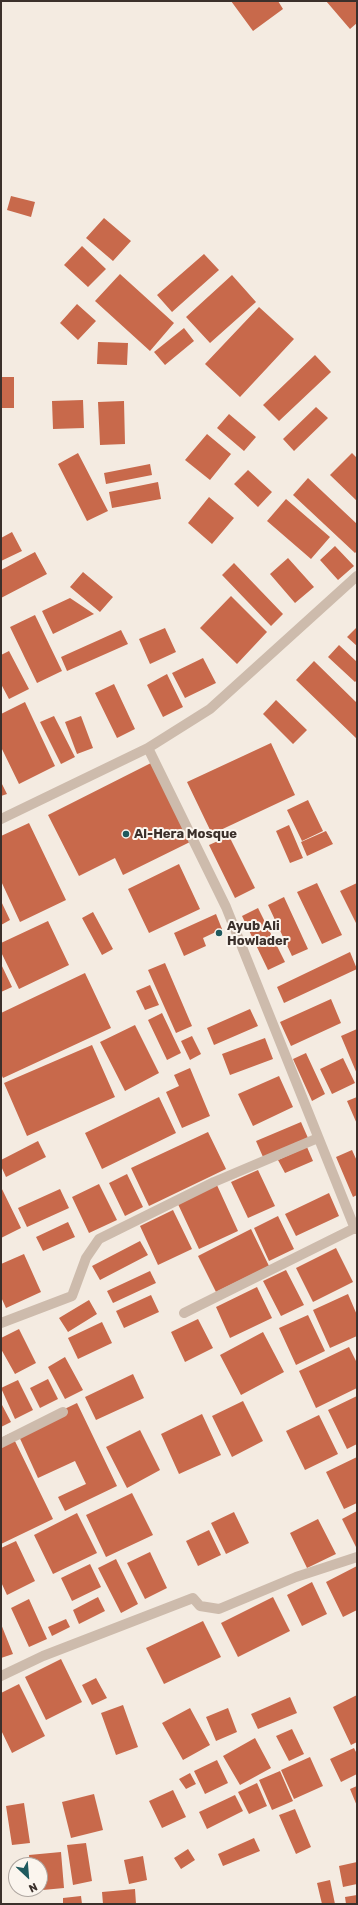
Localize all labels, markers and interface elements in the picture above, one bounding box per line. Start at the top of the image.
place label: Al-Hera Mosque [134,826,237,842]
marker: Al-Hera Mosque [121,829,131,839]
place label: Ayub Ali Howlader [227,918,289,949]
marker: Ayub Ali Howlader [214,928,224,938]
north arrow [8,1857,48,1897]
text: N [27,1880,39,1895]

